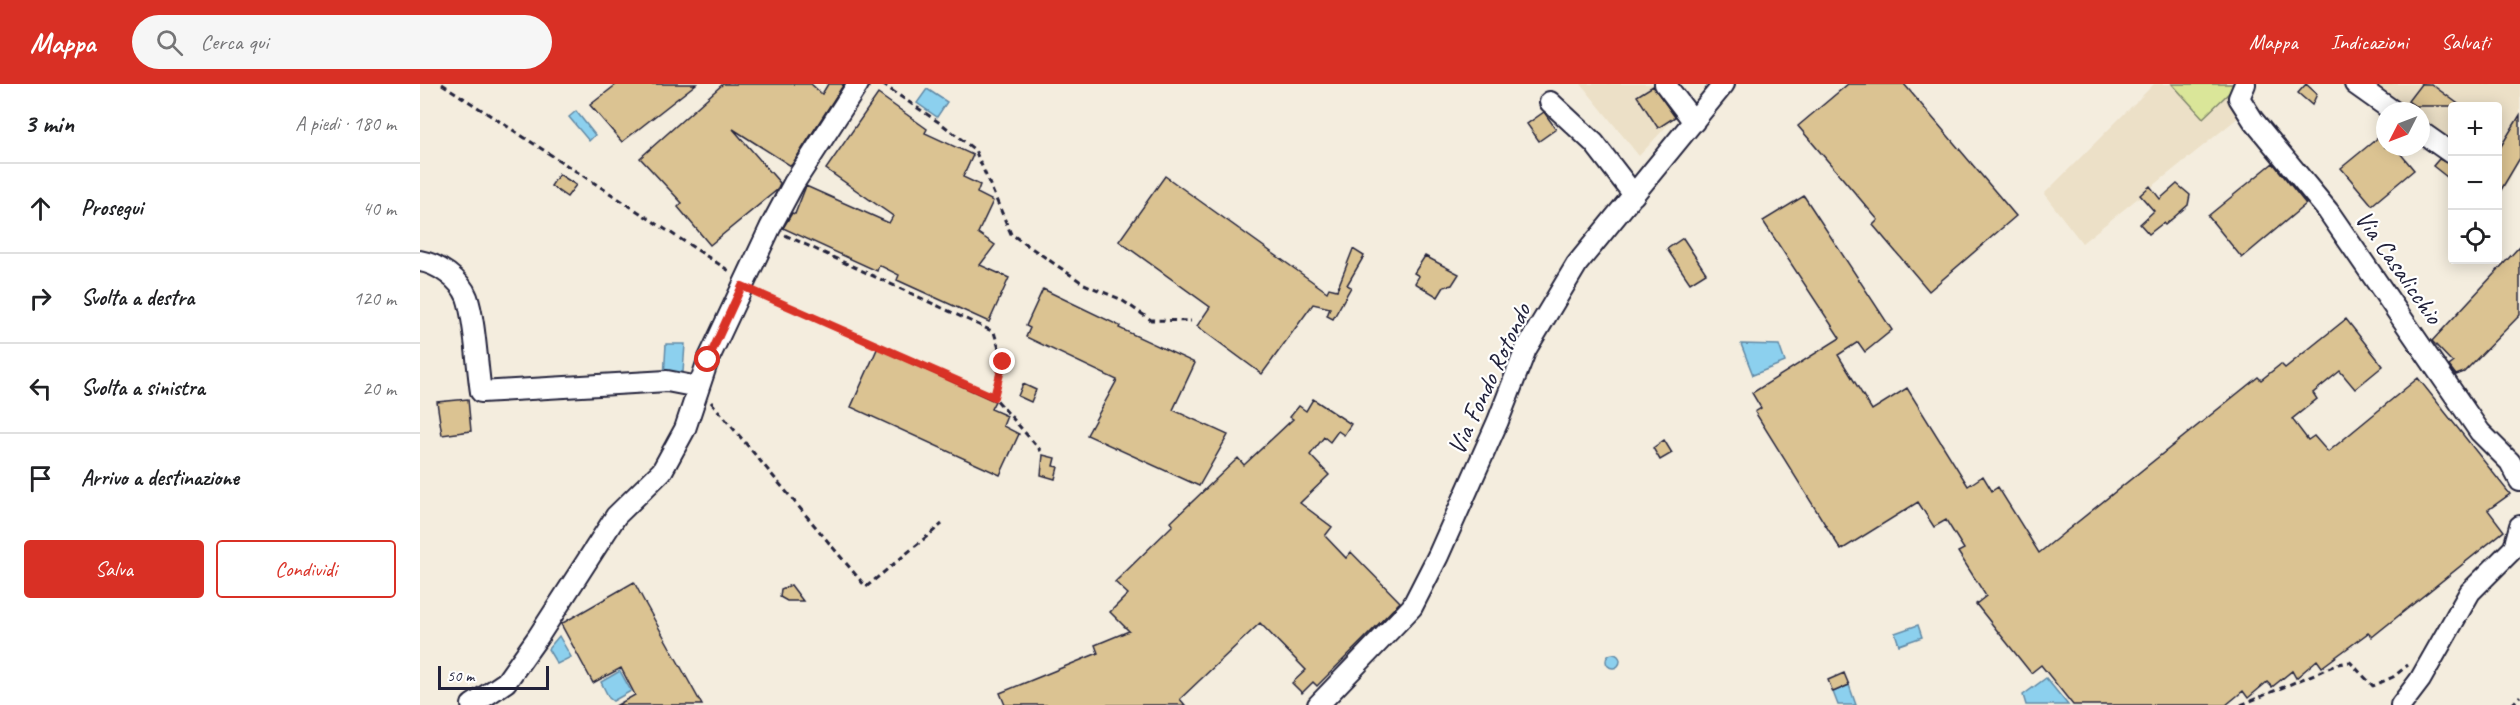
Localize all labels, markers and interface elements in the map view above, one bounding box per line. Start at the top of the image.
search box [132,15,552,69]
text: Mappa [30,25,96,60]
icon: search [153,26,186,59]
text: Cerca qui [201,28,268,56]
text: Mappa [2249,29,2298,55]
text: Indicazioni [2331,29,2408,55]
text: Salvati [2441,29,2490,55]
north arrow [2376,102,2430,156]
map controls [2448,102,2502,264]
button: + [2448,102,2502,156]
text: 3 min [24,107,74,140]
text: A piedi · 180 m [295,111,396,136]
button: − [2448,156,2502,210]
icon: ahead [24,192,57,225]
text: Prosegui [81,194,143,222]
text: 40 m [362,196,396,221]
street label: Via Casalicchio [2348,204,2451,332]
button: locate [2448,210,2502,264]
icon: right [24,282,57,315]
text: Svolta a destra [81,284,194,312]
text: 120 m [353,286,396,311]
street label: Via Fondo Rotondo [1440,297,1539,460]
route start [694,346,720,372]
route end [989,348,1015,374]
icon: left [24,372,57,405]
text: Svolta a sinistra [81,374,205,402]
text: 20 m [362,376,396,401]
icon: arrive [24,462,57,495]
text: Arrivo a destinazione [81,464,239,492]
button: Salva [24,540,204,598]
button: Condividi [216,540,396,598]
scale bar [438,663,549,690]
text: 50 m [447,666,474,686]

